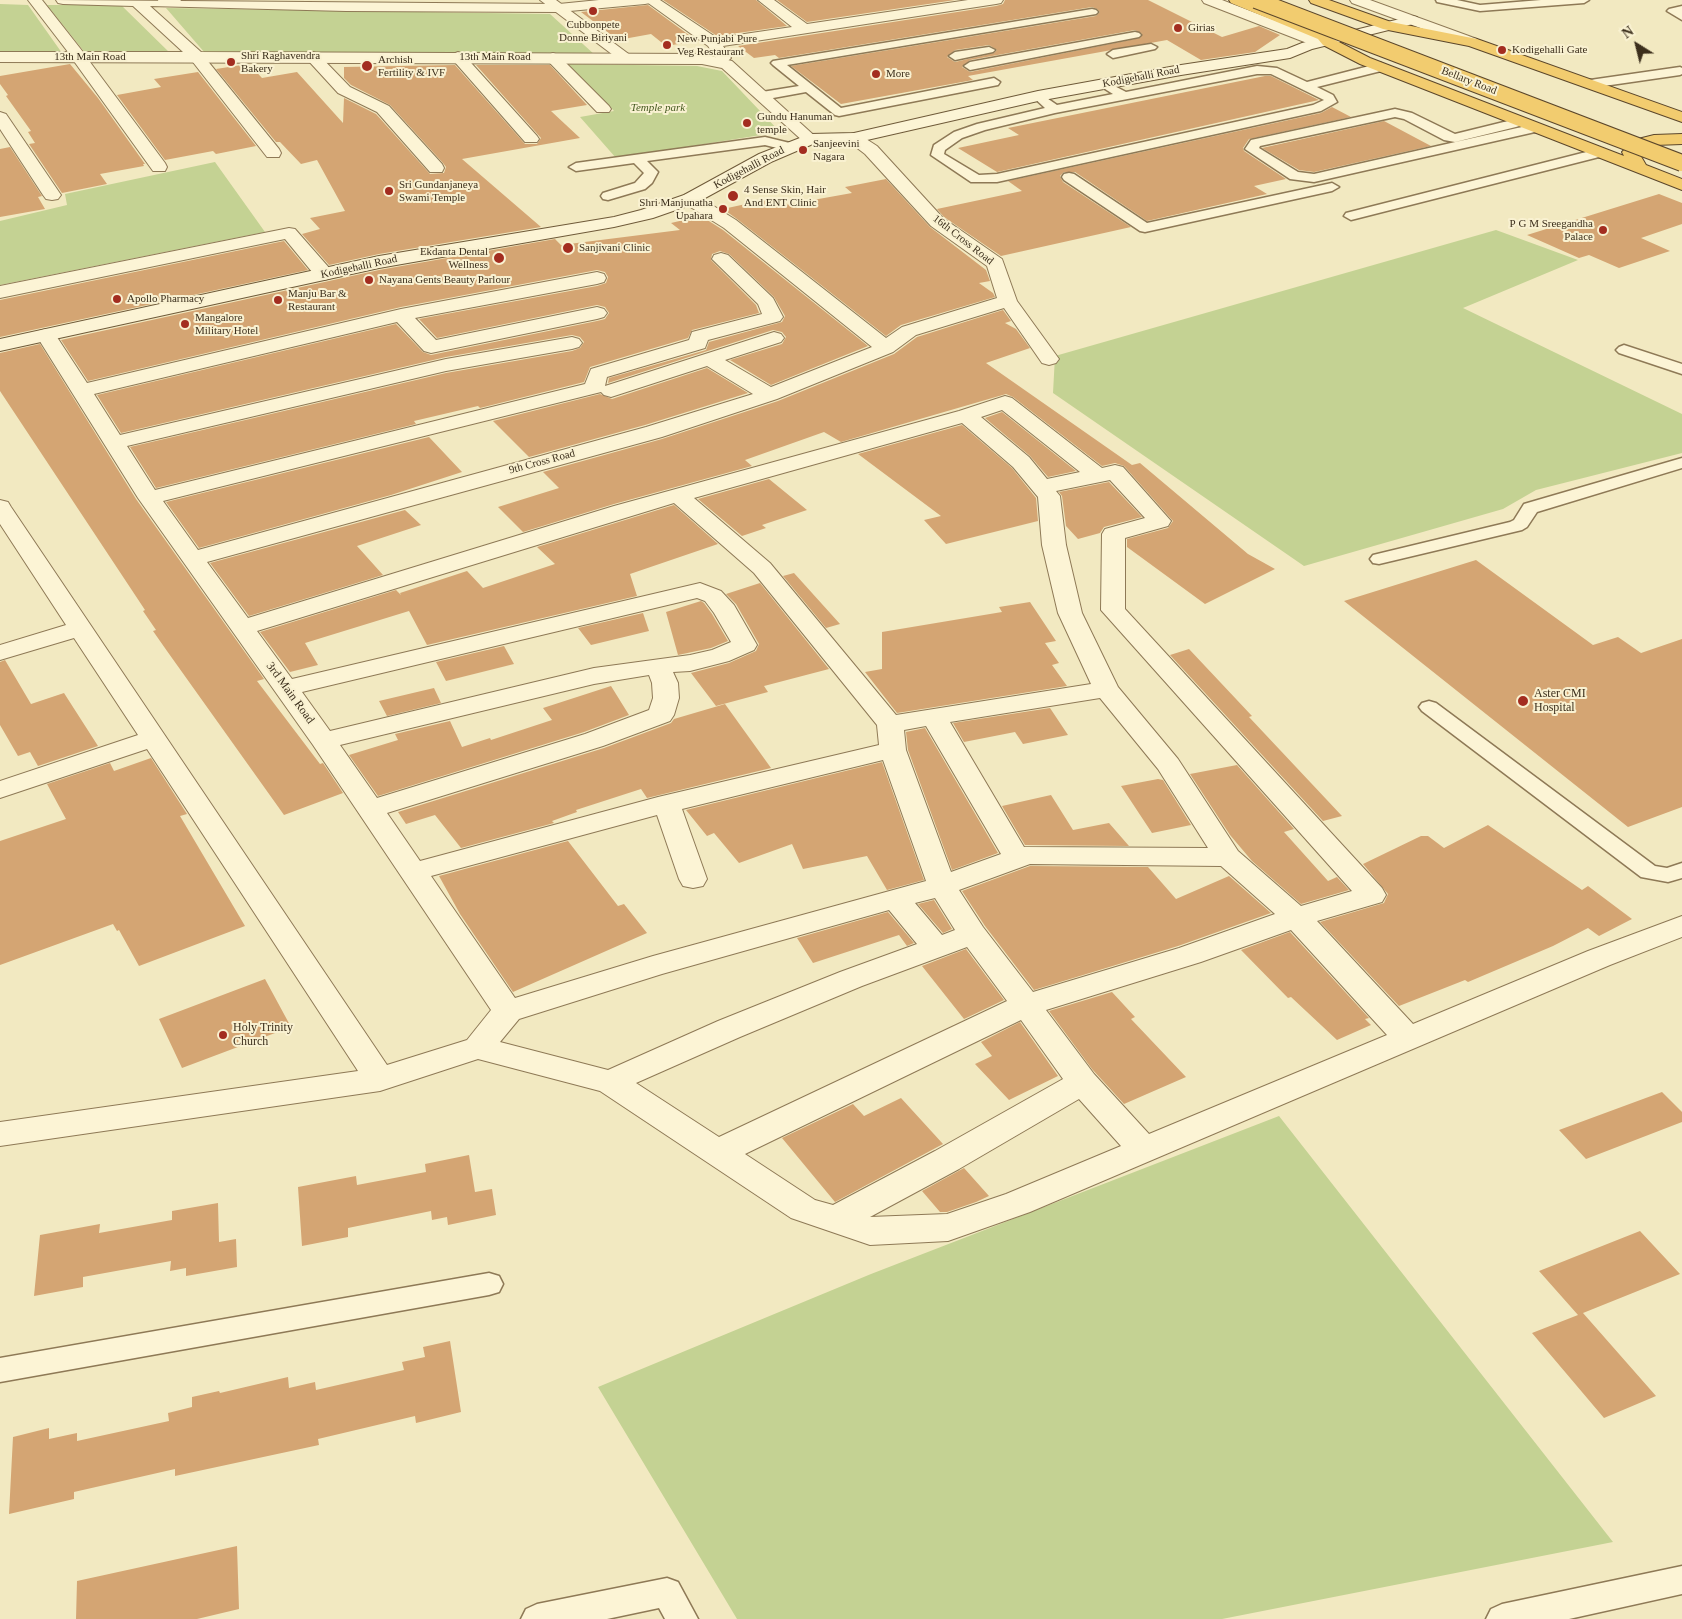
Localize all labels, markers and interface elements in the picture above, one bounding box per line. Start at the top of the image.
marker: Cubbonpete Donne Biriyani [587,5,599,17]
place label: Cubbonpete Donne Biriyani [559,18,627,44]
north arrow [1612,20,1662,70]
place label: Girias [1188,21,1215,35]
marker: Girias [1172,22,1184,34]
text: N [1619,23,1636,42]
place label: New Punjabi Pure Veg Restaurant [677,32,757,58]
marker: New Punjabi Pure Veg Restaurant [661,39,673,51]
place label: Kodigehalli Gate [1512,43,1587,57]
marker: Kodigehalli Gate [1496,44,1508,56]
place label: Shri Raghavendra Bakery [241,49,320,75]
street label: 13th Main Road [54,50,126,64]
street label: 13th Main Road [459,50,531,64]
place label: Archish Fertility & IVF [378,53,445,79]
marker: Shri Raghavendra Bakery [225,56,237,68]
marker: Archish Fertility & IVF [360,59,374,73]
street label: Kodigehalli Road [1102,63,1180,91]
street label: Bellary Road [1439,64,1499,98]
place label: More [886,67,910,81]
marker: More [870,68,882,80]
park label: Temple park [631,101,685,115]
place label: Gundu Hanuman temple [757,110,832,136]
marker: Gundu Hanuman temple [741,117,753,129]
place label: Sanjeevini Nagara [813,137,859,163]
street label: Kodigehalli Road [712,144,786,192]
marker: Sanjeevini Nagara [797,144,809,156]
place label: Sri Gundanjaneya Swami Temple [399,178,478,204]
place label: 4 Sense Skin, Hair And ENT Clinic [744,183,826,209]
marker: Sri Gundanjaneya Swami Temple [383,185,395,197]
marker: 4 Sense Skin, Hair And ENT Clinic [726,189,740,203]
place label: Shri Manjunatha Upahara [639,196,713,222]
marker: Shri Manjunatha Upahara [717,203,729,215]
street label: 16th Cross Road [930,212,996,268]
place label: P G M Sreegandha Palace [1510,217,1593,243]
marker: P G M Sreegandha Palace [1597,224,1609,236]
marker: Sanjivani Clinic [561,241,575,255]
place label: Sanjivani Clinic [579,241,650,255]
place label: Ekdanta Dental Wellness [420,245,488,271]
marker: Ekdanta Dental Wellness [492,251,506,265]
street label: Kodigehalli Road [320,252,398,282]
place label: Nayana Gents Beauty Parlour [379,273,510,287]
marker: Nayana Gents Beauty Parlour [363,274,375,286]
place label: Manju Bar & Restaurant [288,287,347,313]
place label: Apollo Pharmacy [127,292,204,306]
marker: Apollo Pharmacy [111,293,123,305]
marker: Manju Bar & Restaurant [272,294,284,306]
place label: Mangalore Military Hotel [195,311,258,337]
marker: Mangalore Military Hotel [179,318,191,330]
street label: 9th Cross Road [508,447,576,477]
street label: 3rd Main Road [263,659,317,727]
place label: Aster CMI Hospital [1534,687,1586,715]
marker: Aster CMI Hospital [1516,694,1530,708]
place label: Holy Trinity Church [233,1021,293,1049]
marker: Holy Trinity Church [217,1029,229,1041]

